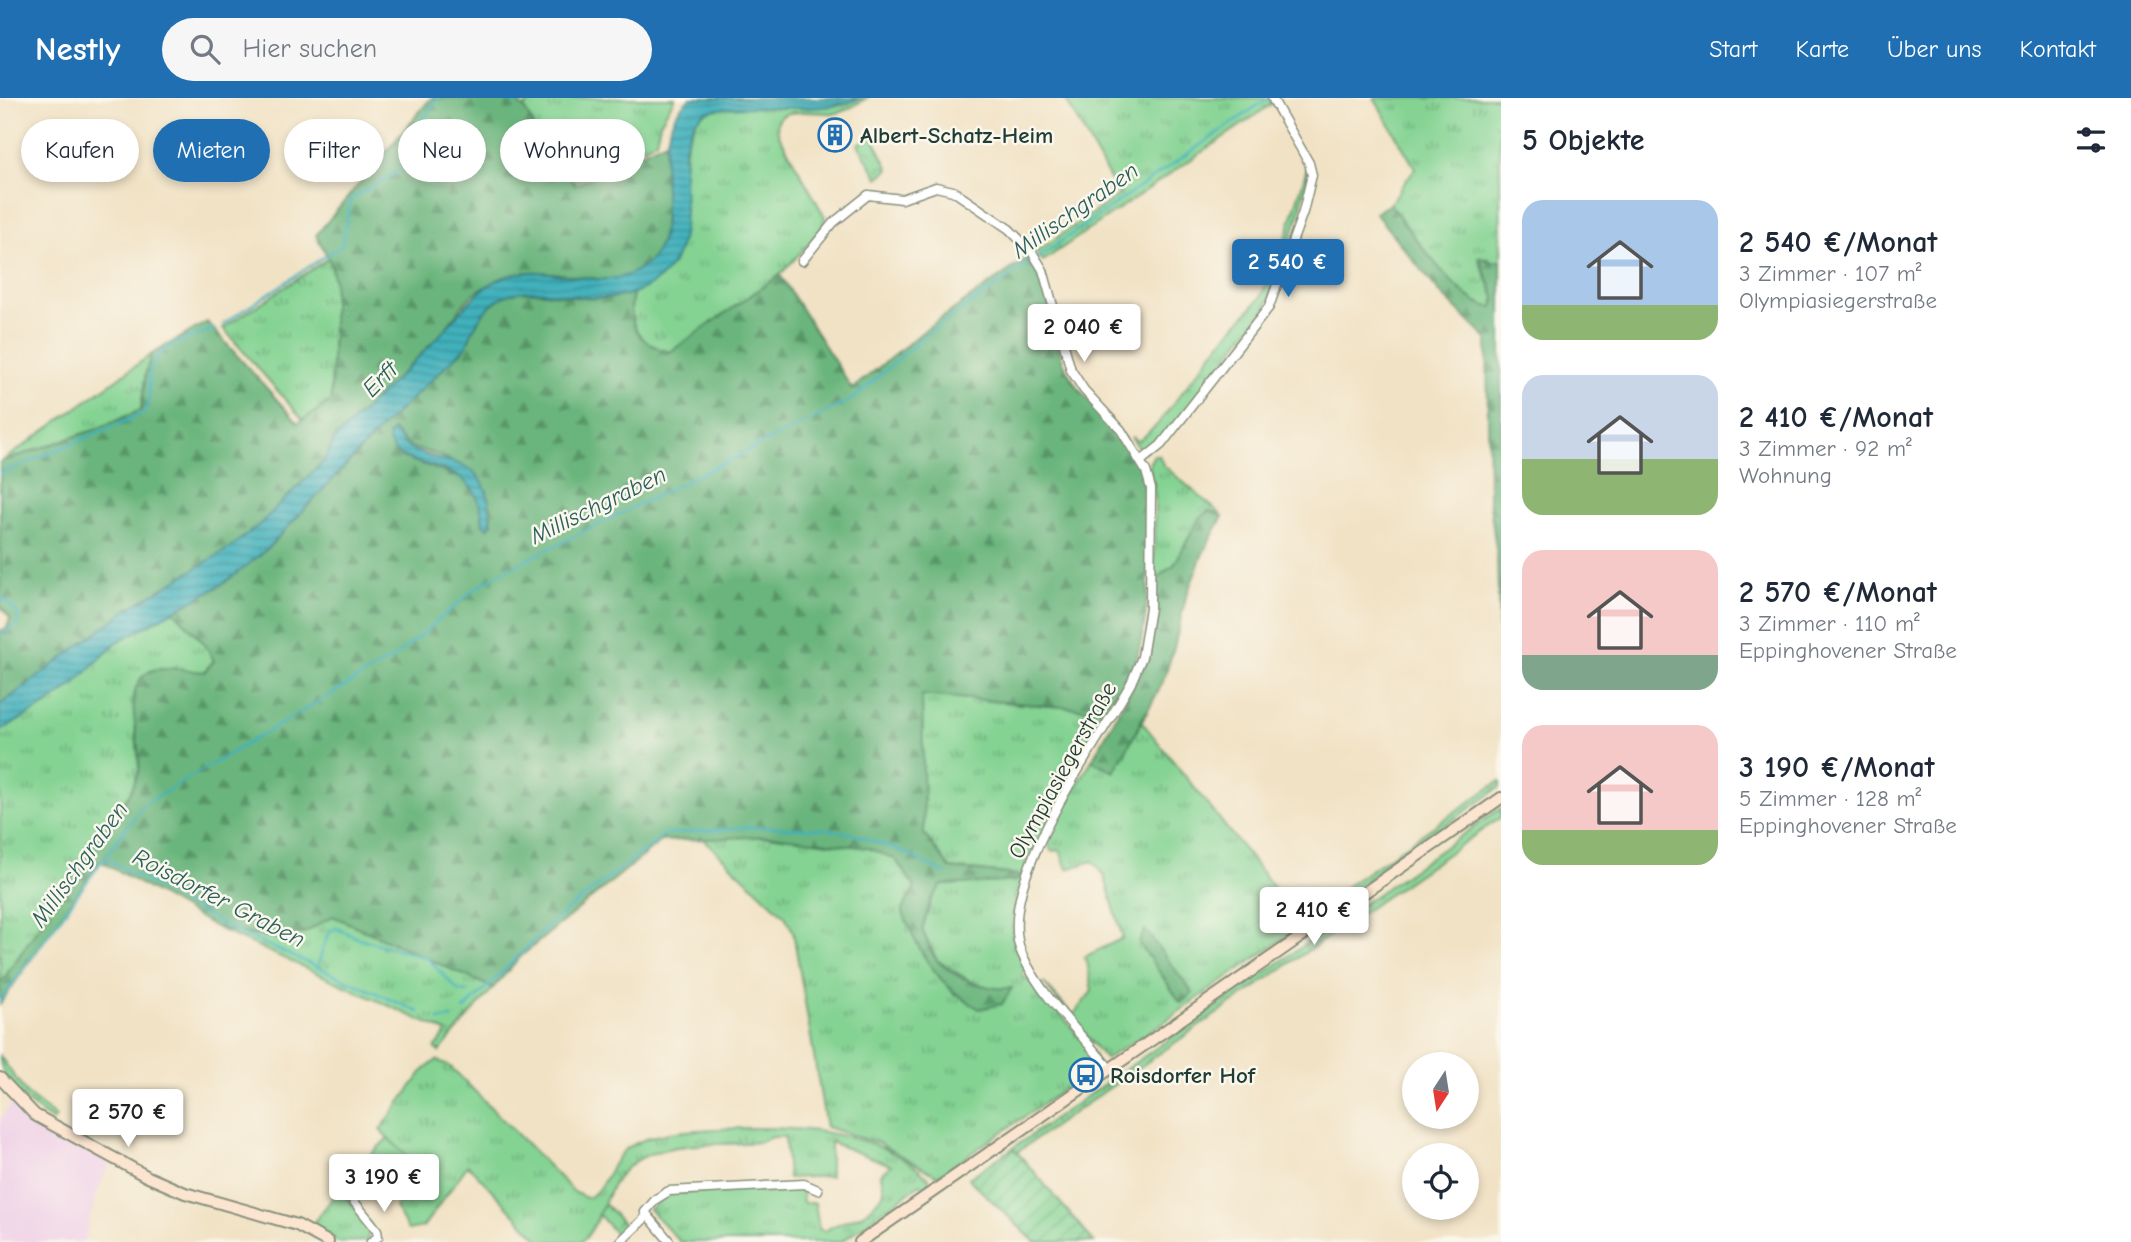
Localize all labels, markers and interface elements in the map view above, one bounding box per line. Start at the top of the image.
search box [162,18,652,81]
text: Nestly [35,30,120,68]
icon: search [186,30,224,68]
text: Hier suchen [242,34,377,64]
text: Start [1709,35,1757,63]
text: Karte [1795,35,1849,63]
text: Über uns [1887,35,1982,63]
text: Kontakt [2020,35,2096,63]
building icon: Albert-Schatz-Heim [816,116,854,154]
chip: Kaufen [21,119,139,182]
chip: Mieten [153,119,270,182]
chip: Filter [284,119,384,182]
chip: Neu [398,119,486,182]
chip: Wohnung [500,119,645,182]
icon: filters [2072,121,2110,159]
place label: Albert-Schatz-Heim [860,122,1053,149]
text: 5 Objekte [1522,123,1645,158]
water label: Millischgraben [1006,156,1144,264]
text: 2 540 €/Monat [1739,225,1937,260]
icon: home [1578,228,1662,312]
pin: 2 540 € [1223,240,1353,299]
text: 2 540 € [1248,248,1328,275]
text: 3 Zimmer · 107 m² [1739,260,1921,287]
text: Olympiasiegerstraße [1739,287,1937,314]
pin: 2 040 € [1019,304,1149,364]
text: 2 040 € [1044,313,1124,340]
water label: Erft [356,354,405,403]
text: 2 410 €/Monat [1739,400,1933,435]
icon: home [1578,403,1662,487]
text: 3 Zimmer · 92 m² [1739,435,1912,462]
water label: Millischgraben [524,460,671,550]
text: Wohnung [1739,462,1832,489]
text: 2 570 €/Monat [1739,575,1937,610]
icon: home [1578,578,1662,662]
text: 3 Zimmer · 110 m² [1739,610,1920,637]
text: Eppinghovener Straße [1739,637,1957,664]
street label: Olympiasiegerstraße [1003,677,1122,863]
text: 3 190 €/Monat [1739,750,1935,785]
icon: home [1578,753,1662,837]
text: 5 Zimmer · 128 m² [1739,785,1921,812]
water label: Millischgraben [24,796,134,933]
text: Eppinghovener Straße [1739,812,1957,839]
water label: Roisdorfer Graben [128,842,310,954]
pin: 2 410 € [1249,888,1379,947]
text: 2 410 € [1276,896,1352,923]
north arrow [1402,1052,1479,1129]
map controls [1402,1052,1479,1220]
bus stop icon: Roisdorfer Hof [1067,1056,1105,1094]
place label: Roisdorfer Hof [1110,1062,1257,1089]
pin: 2 570 € [63,1090,193,1149]
text: 2 570 € [88,1098,168,1125]
button: locate [1402,1143,1479,1220]
pin: 3 190 € [319,1154,449,1214]
text: 3 190 € [345,1163,423,1190]

